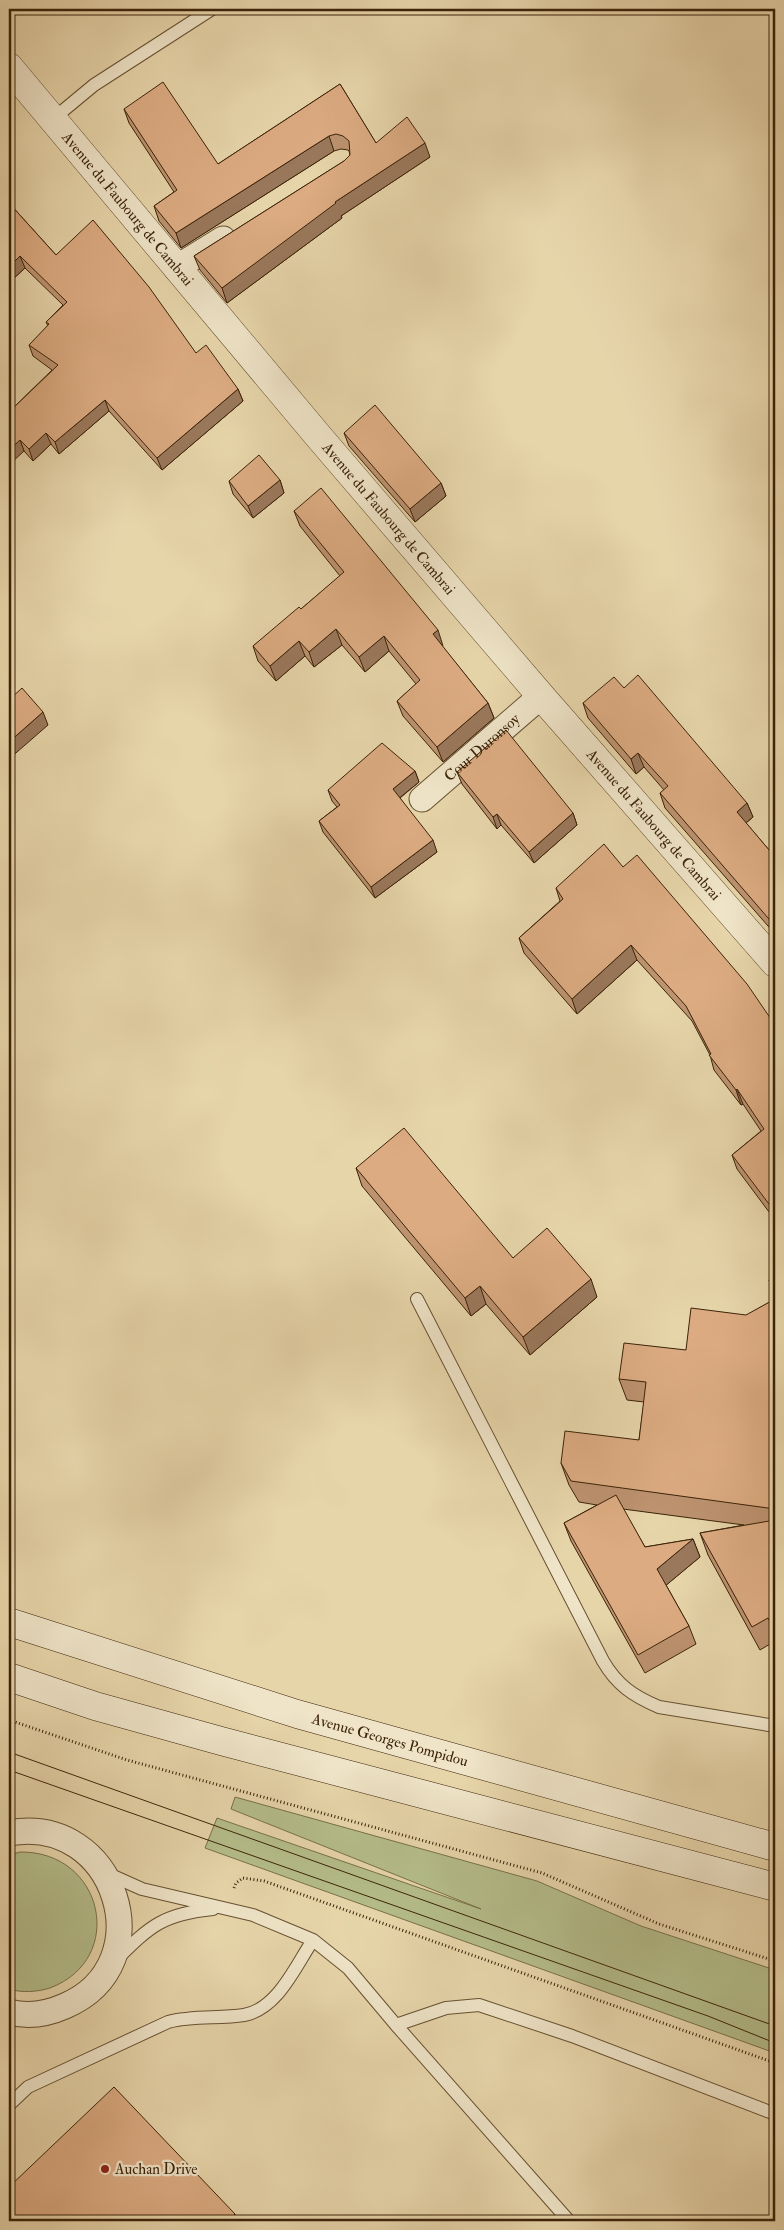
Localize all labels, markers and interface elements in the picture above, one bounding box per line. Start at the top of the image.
street label: Avenue du Faubourg de Cambrai [57,128,197,290]
street label: Avenue du Faubourg de Cambrai [317,438,459,599]
street label: Cour Duronsoy [440,709,524,786]
street label: Avenue du Faubourg de Cambrai [581,745,725,905]
street label: Avenue Georges Pompidou [309,1709,470,1771]
place label: Auchan Drive [114,2160,198,2179]
marker: Auchan Drive [99,2163,111,2175]

